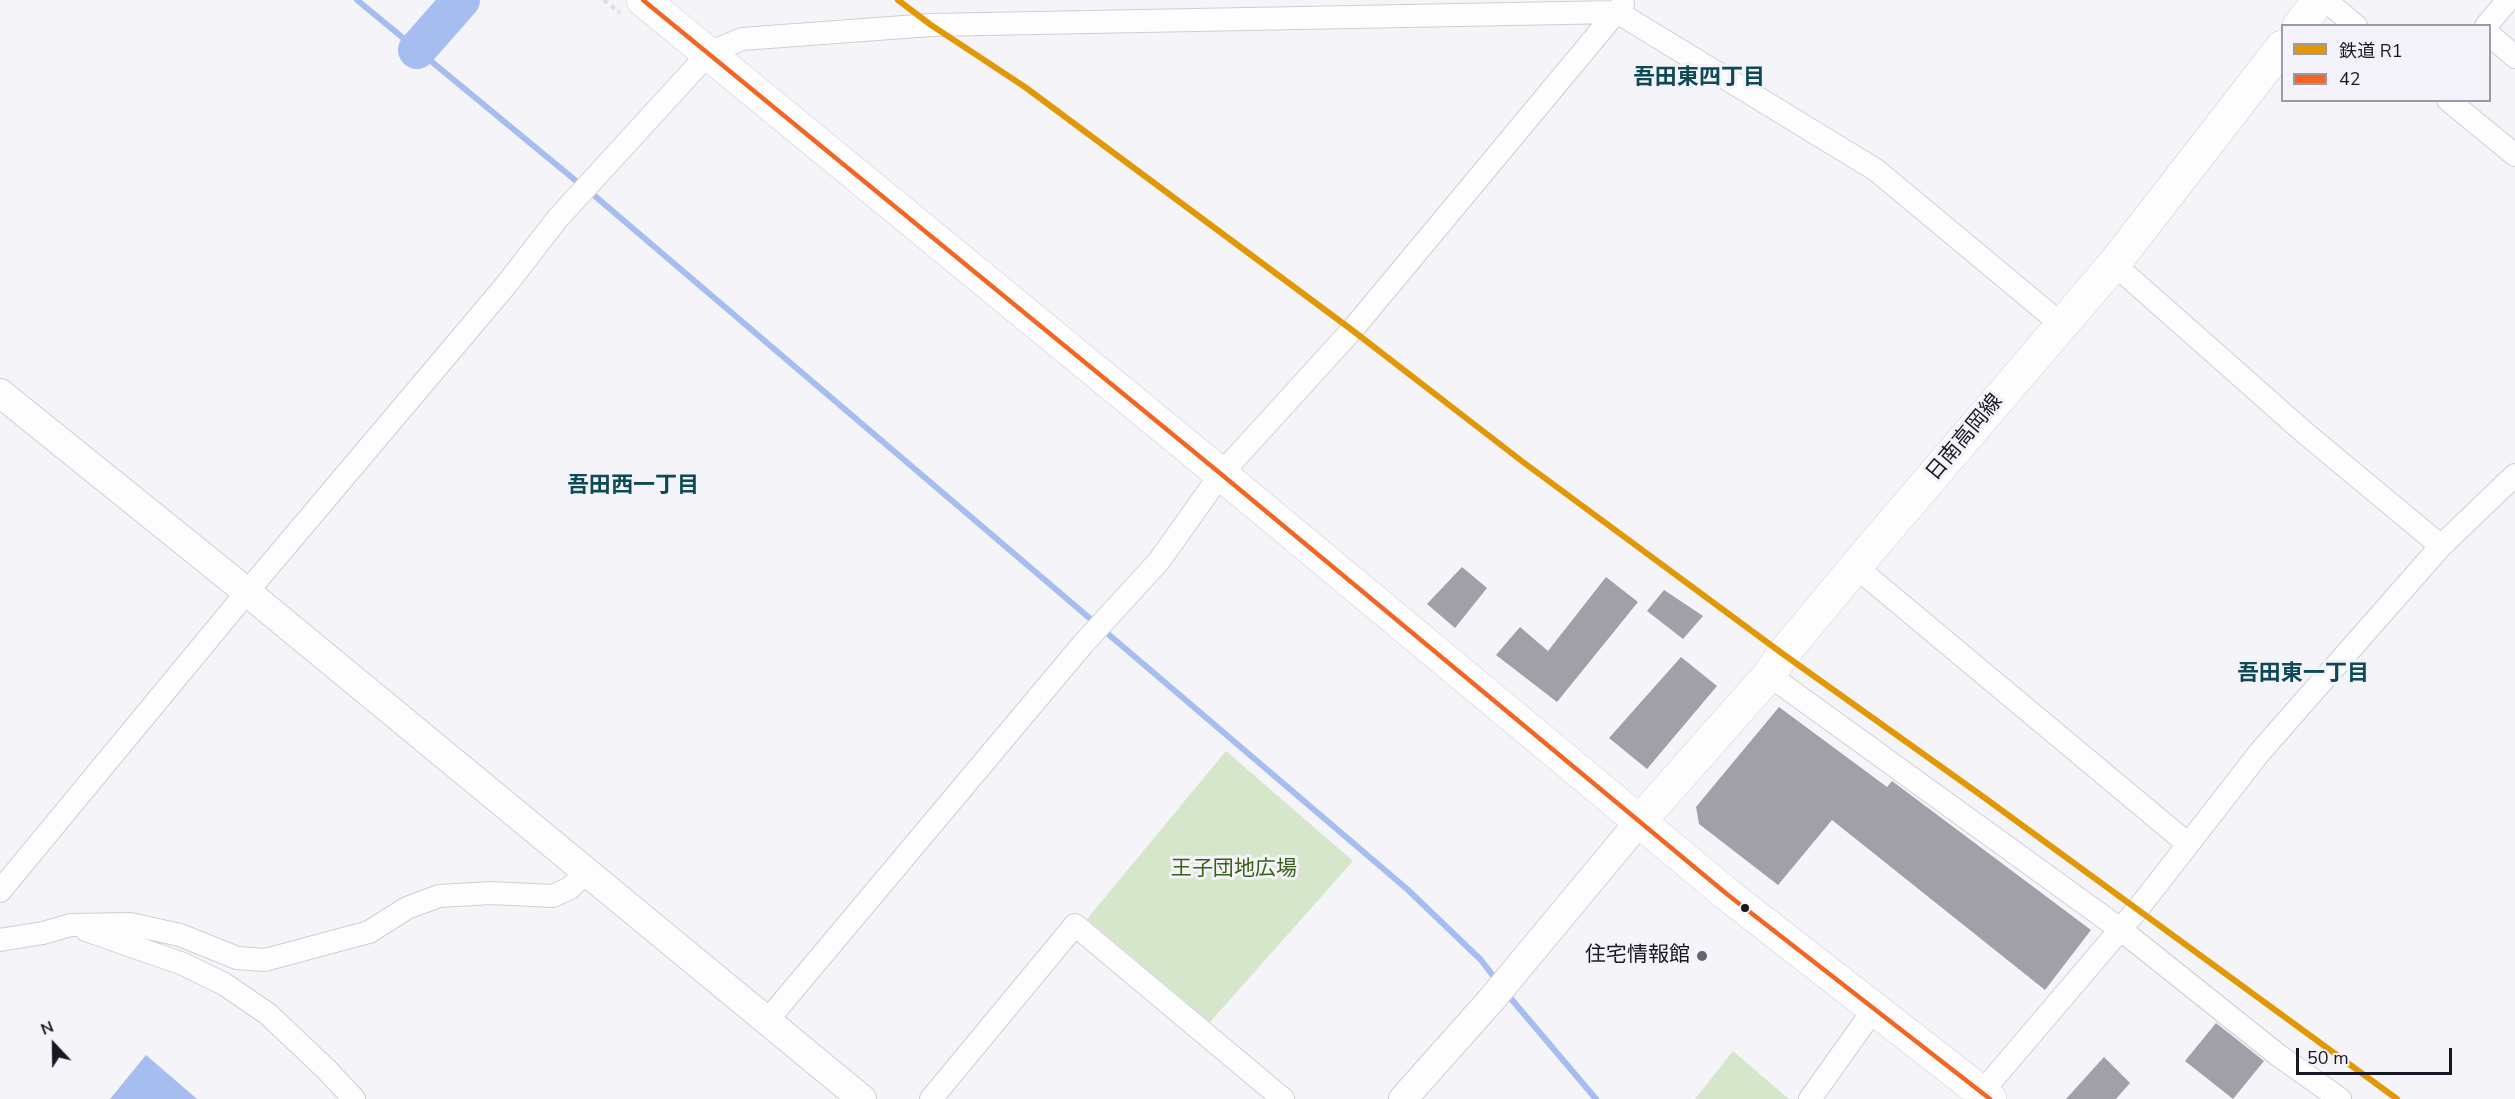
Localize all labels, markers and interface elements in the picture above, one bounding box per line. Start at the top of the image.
legend [2281,24,2491,102]
text: 鉄道 R1 [2339,39,2402,63]
district label: 吾田東四丁目 [1633,66,1765,92]
text: 42 [2339,67,2361,91]
street label: 日南高岡線 [1922,390,2008,486]
district label: 吾田西一丁目 [567,474,699,500]
district label: 吾田東一丁目 [2237,662,2369,688]
park label: 王子団地広場 [1171,857,1297,883]
unlabelled marker [1739,902,1751,914]
place label: 住宅情報館 [1585,943,1690,969]
marker: 住宅情報館 [1695,949,1709,963]
north arrow [24,1015,84,1075]
text: N [38,1016,57,1041]
scale bar [2299,1036,2455,1074]
text: 50 m [2307,1046,2349,1070]

